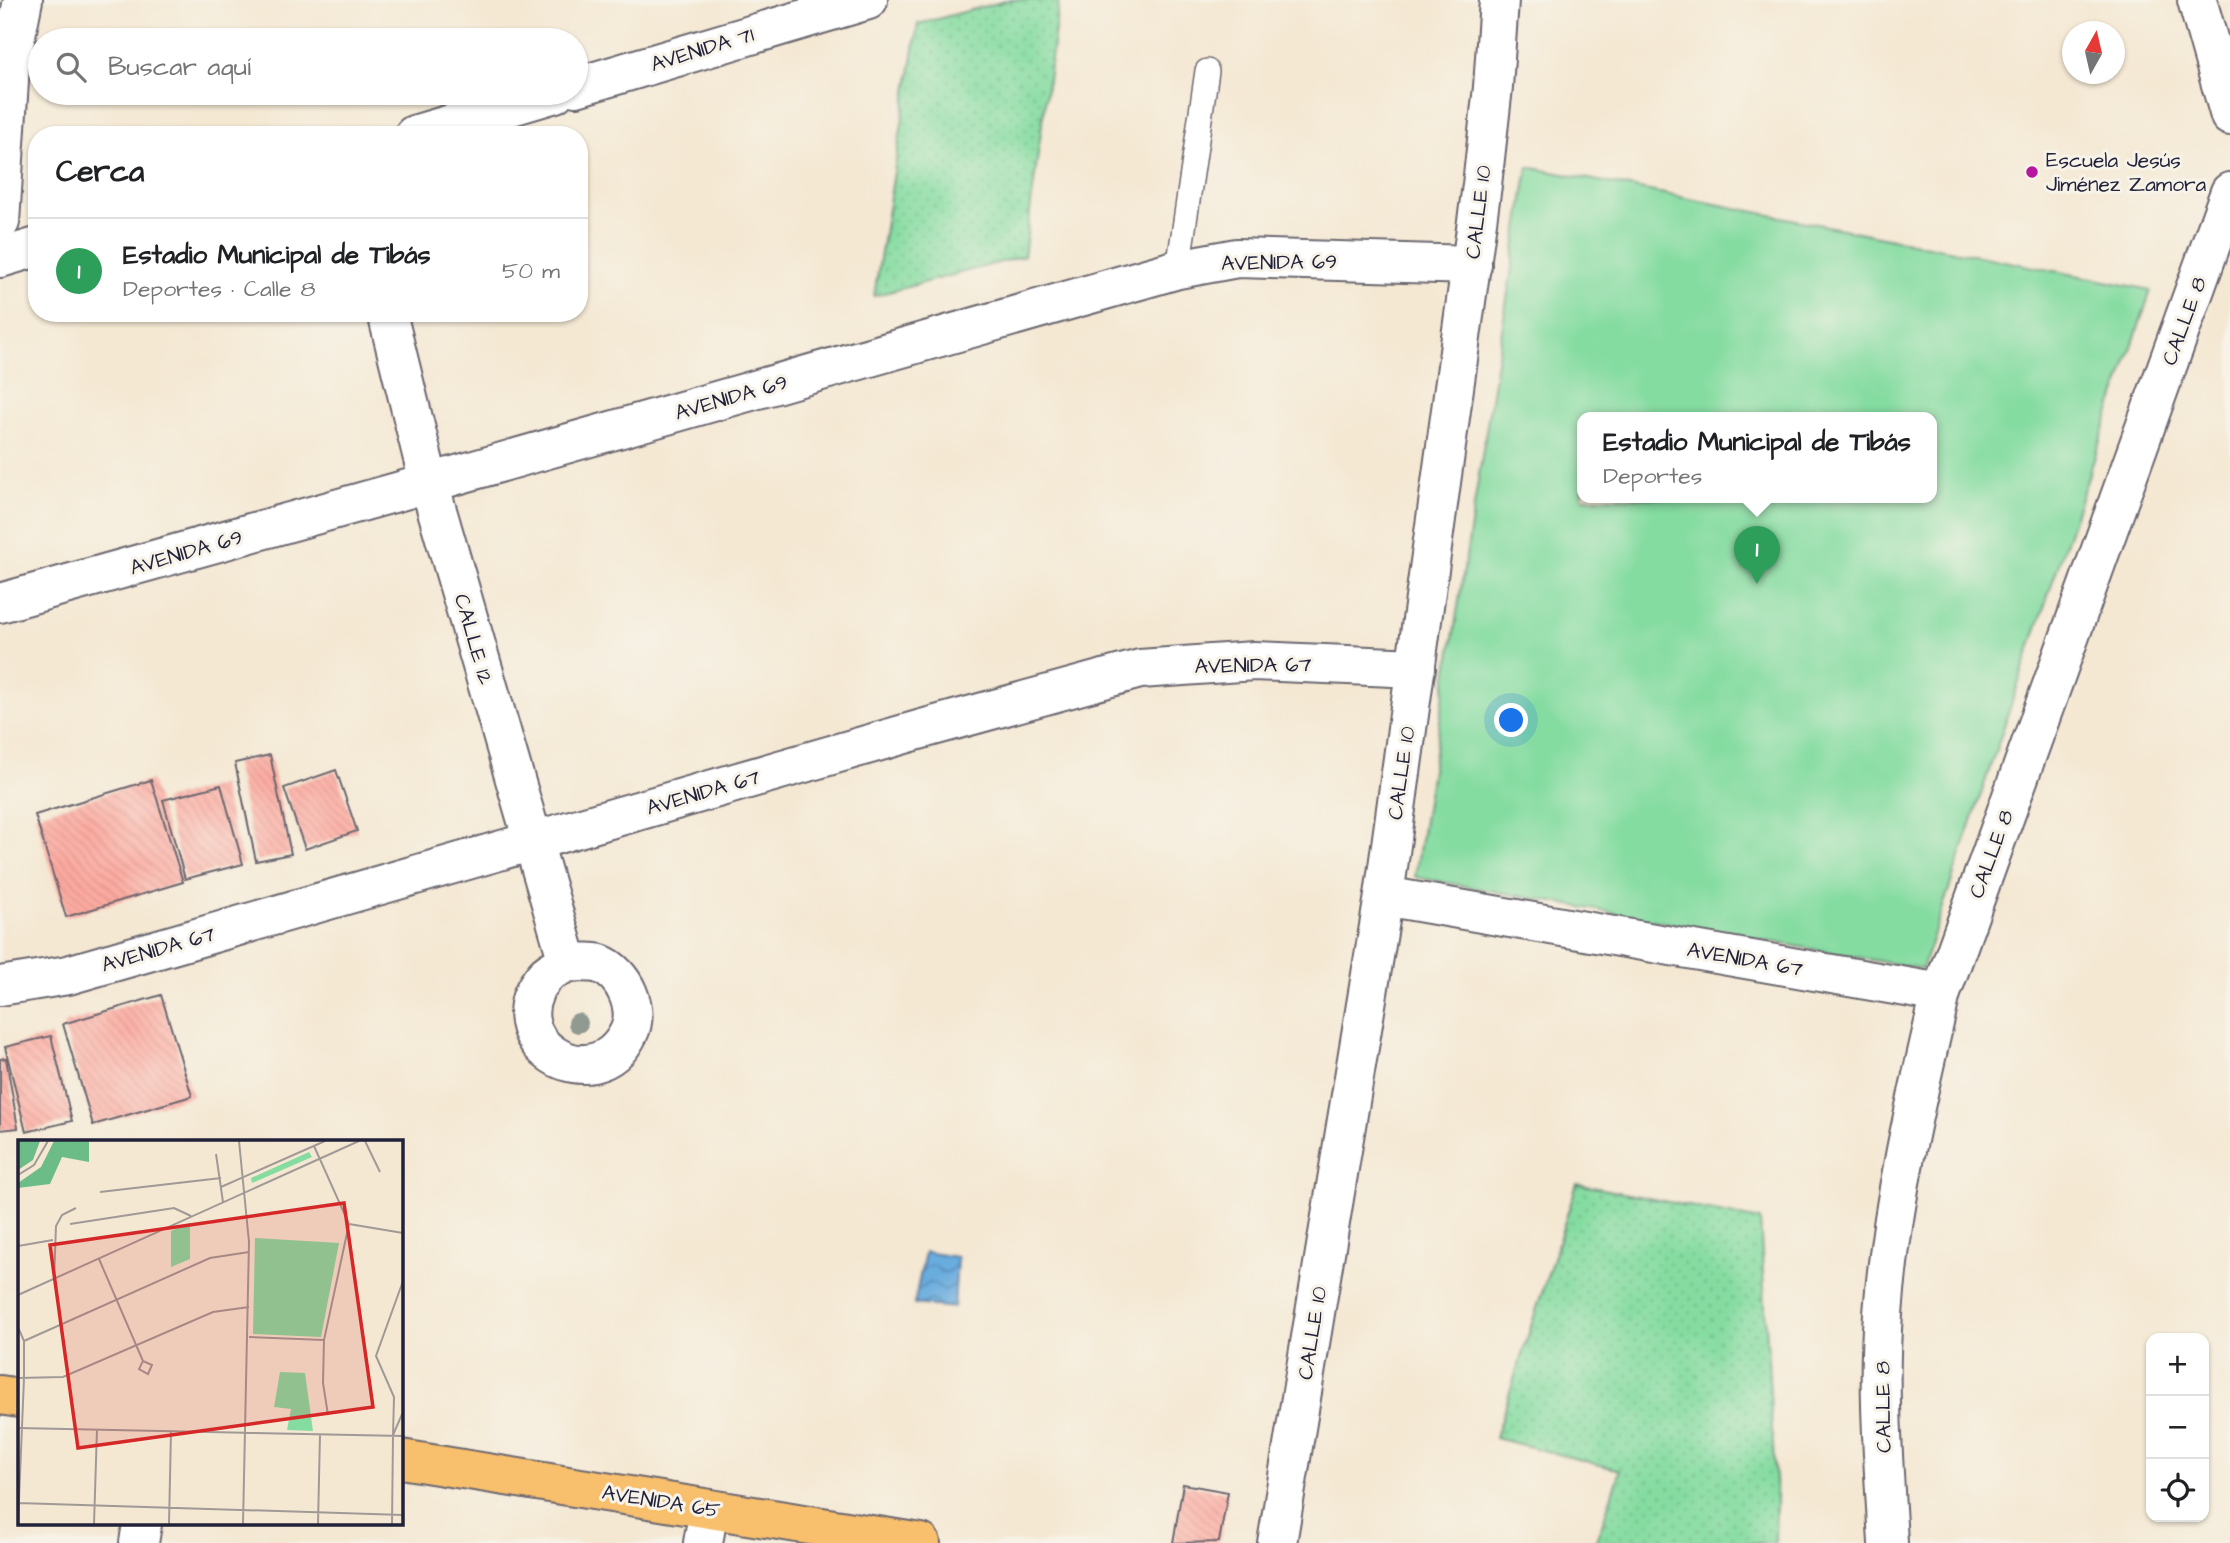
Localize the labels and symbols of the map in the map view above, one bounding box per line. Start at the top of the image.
street label: AVENIDA 71 [647,20,758,79]
north arrow [2062,21,2125,84]
place label: Escuela Jesús Jiménez Zamora [2046,146,2207,199]
street label: CALLE 10 [1458,164,1499,261]
marker: Escuela Jesús Jiménez Zamora [2024,164,2040,180]
street label: AVENIDA 69 [1221,247,1337,278]
street label: CALLE 8 [2155,273,2214,369]
street label: AVENIDA 69 [671,368,791,427]
street label: AVENIDA 69 [126,523,246,582]
pin: 1 [1734,526,1780,584]
street label: CALLE 12 [447,590,500,688]
street label: AVENIDA 67 [1194,650,1312,681]
your location [1494,703,1528,737]
street label: CALLE 10 [1381,724,1422,822]
street label: AVENIDA 67 [643,762,763,823]
street label: CALLE 8 [1962,806,2021,902]
street label: AVENIDA 67 [98,919,218,980]
street label: AVENIDA 67 [1685,935,1805,984]
inset map [18,1140,402,1526]
street label: CALLE 10 [1291,1284,1334,1382]
street label: CALLE 8 [1868,1360,1899,1453]
street label: AVENIDA 65 [600,1478,722,1525]

